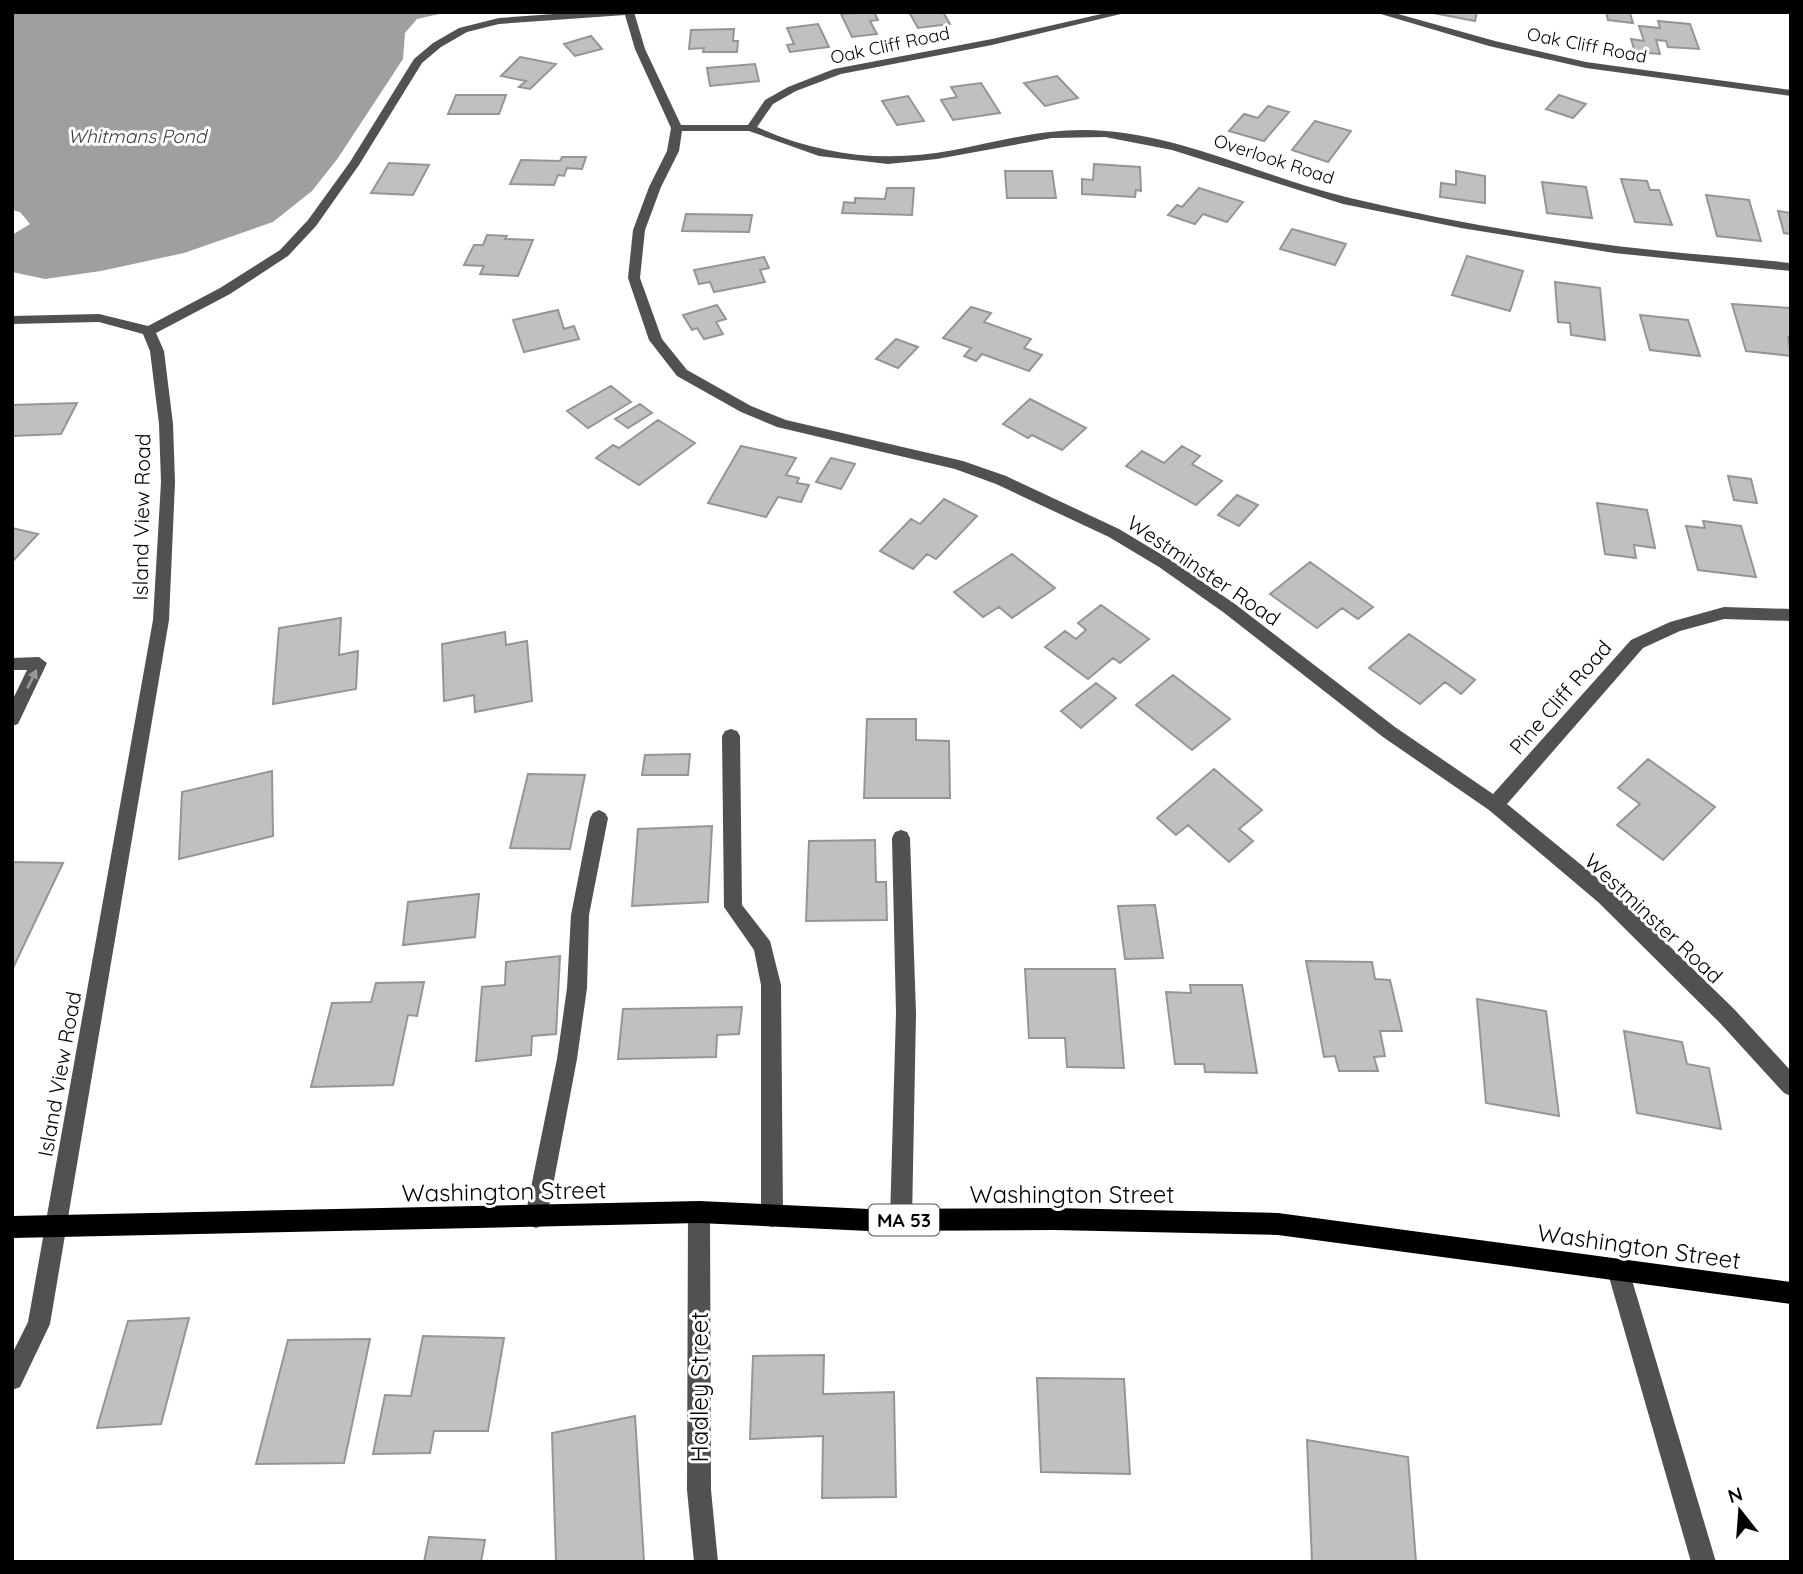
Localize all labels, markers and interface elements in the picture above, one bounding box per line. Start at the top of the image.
street label: Oak Cliff Road [828,21,952,69]
street label: Oak Cliff Road [1525,22,1649,68]
water label: Whitmans Pond [68,124,209,148]
street label: Overlook Road [1211,129,1337,189]
street label: Island View Road [127,433,155,601]
street label: Westminster Road [1122,509,1286,631]
street label: Pine Cliff Road [1503,635,1617,759]
one-way arrow [26,669,37,689]
street label: Westminster Road [1580,847,1728,989]
street label: Island View Road [32,989,86,1159]
street label: Washington Street [401,1174,607,1208]
street label: Washington Street [970,1179,1174,1209]
road number: MA 53 [869,1204,939,1236]
street label: Washington Street [1535,1217,1743,1275]
street label: Hadley Street [684,1312,714,1462]
north arrow [1705,1476,1775,1546]
text: N [1725,1481,1745,1508]

